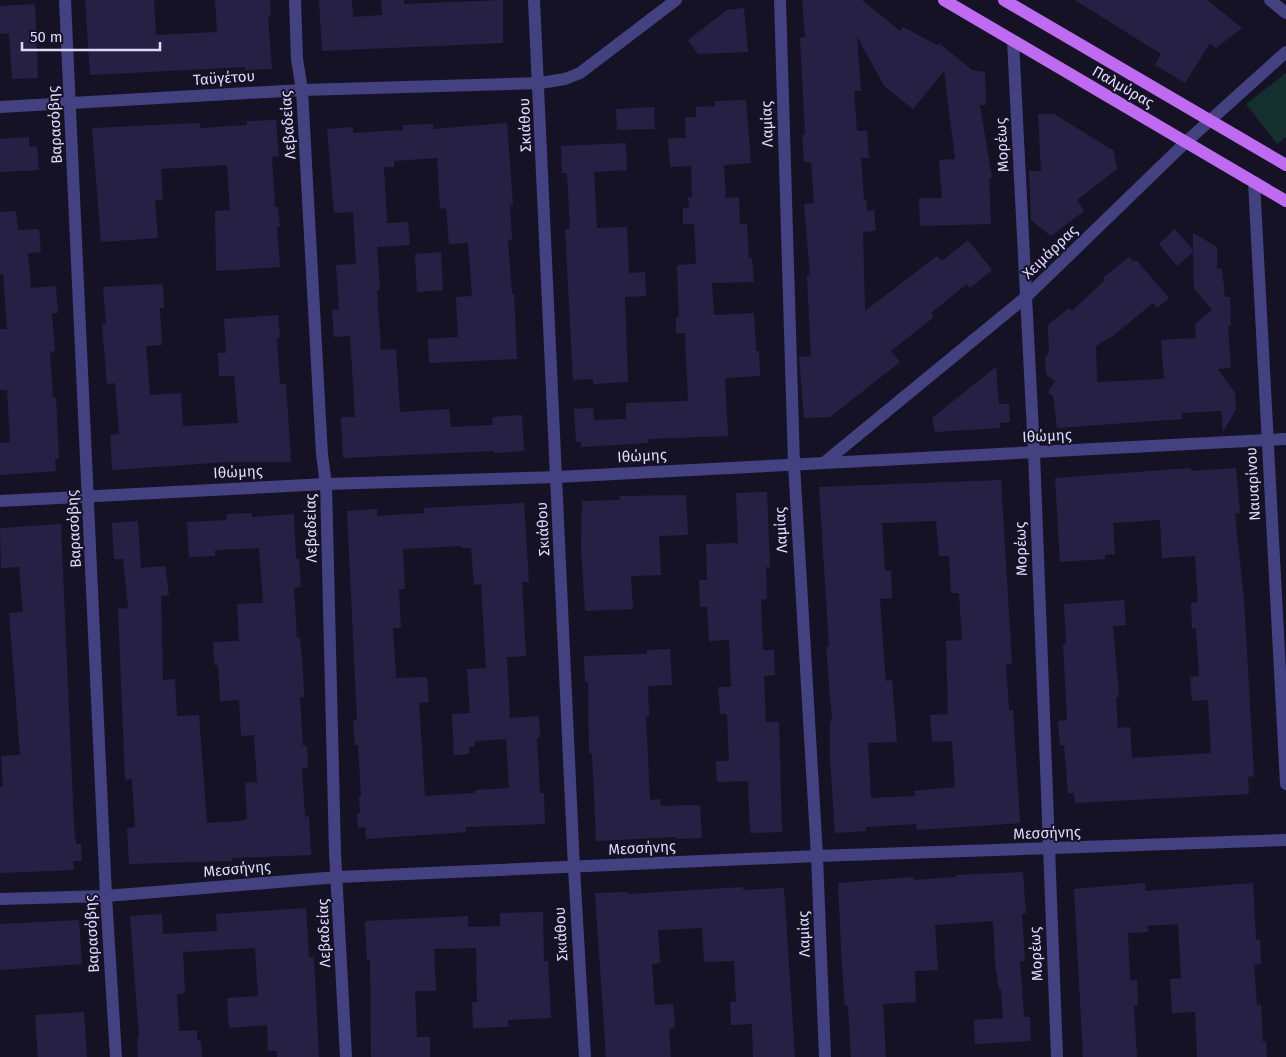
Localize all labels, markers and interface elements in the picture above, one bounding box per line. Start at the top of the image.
scale bar [22,20,160,52]
text: 50 m [30,28,63,46]
street label: Παλμύρας [1089,62,1157,112]
street label: Ταϋγέτου [192,67,256,89]
street label: Βαρασόβης [44,86,66,164]
street label: Λεβαδείας [277,90,299,160]
street label: Σκιάθου [515,98,535,152]
street label: Λαμίας [757,101,777,147]
street label: Μορέως [992,117,1012,173]
street label: Χειμάρρας [1019,221,1081,283]
street label: Ιθώμης [1022,426,1072,446]
street label: Ιθώμης [617,446,667,466]
street label: Ναυαρίνου [1242,447,1264,521]
street label: Ιθώμης [213,462,263,482]
street label: Βαρασόβης [63,490,85,568]
street label: Λεβαδείας [301,493,321,563]
street label: Σκιάθου [533,502,553,556]
street label: Λαμίας [771,506,791,554]
street label: Μορέως [1011,521,1031,577]
street label: Μεσσήνης [1013,823,1081,843]
street label: Μεσσήνης [608,837,676,859]
street label: Μεσσήνης [202,857,272,881]
street label: Βαρασόβης [81,895,103,973]
street label: Λεβαδείας [314,898,334,968]
street label: Σκιάθου [551,907,571,961]
street label: Λαμίας [794,911,814,957]
street label: Μορέως [1026,926,1046,982]

